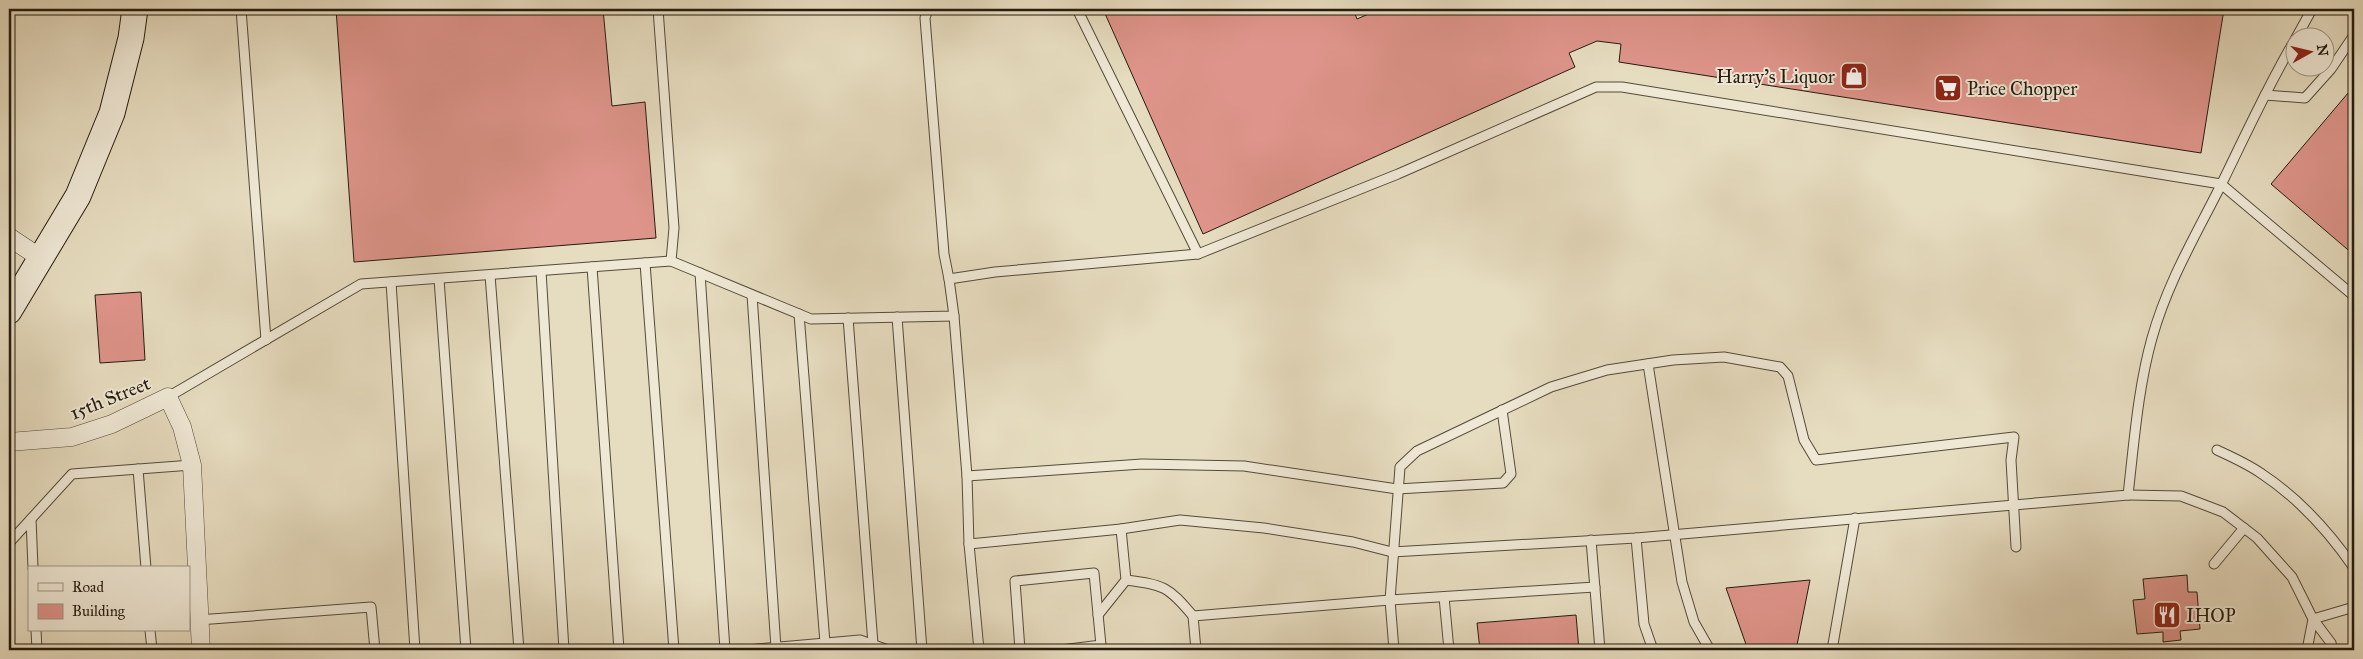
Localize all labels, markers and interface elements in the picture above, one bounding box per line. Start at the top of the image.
north arrow [2286,28,2336,78]
text: N [2313,43,2332,57]
shop icon: Harry's Liquor [1839,61,1869,91]
place label: Harry's Liquor [1716,65,1836,89]
supermarket icon: Price Chopper [1933,73,1963,103]
place label: Price Chopper [1967,77,2078,100]
street label: 15th Street [66,371,154,425]
legend [28,566,190,632]
text: Road [72,578,104,596]
restaurant icon: IHOP [2152,600,2182,630]
text: Building [72,602,126,620]
place label: IHOP [2186,604,2236,627]

